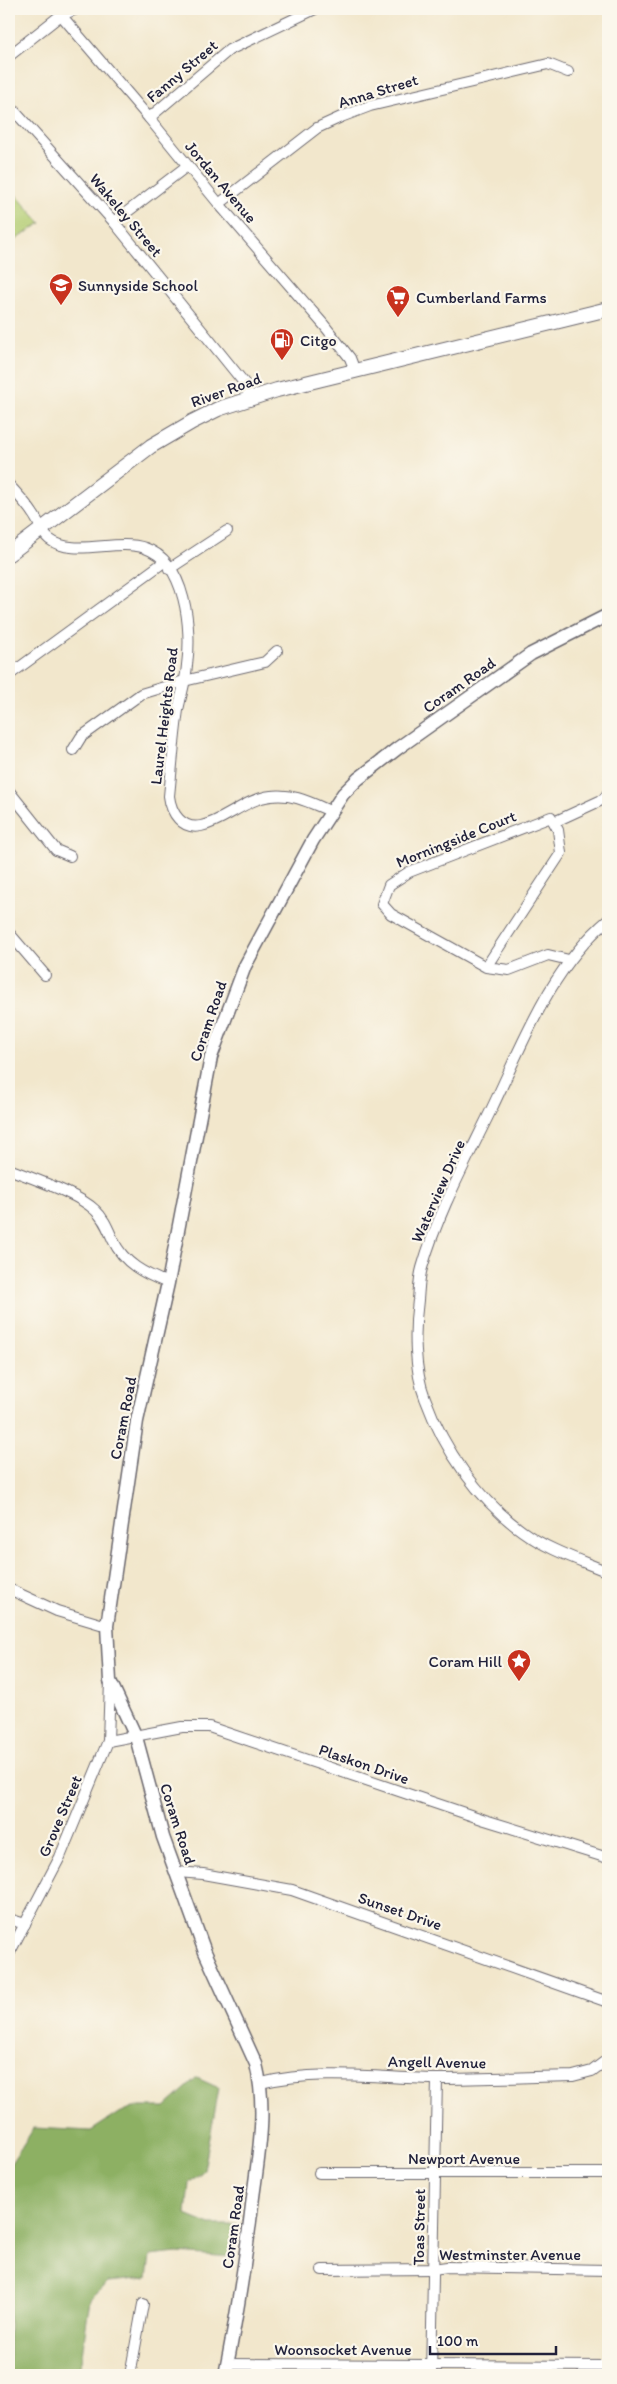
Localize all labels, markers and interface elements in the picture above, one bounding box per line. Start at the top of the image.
street label: Fanny Street [143,36,221,106]
street label: Anna Street [336,70,420,112]
street label: Jordan Avenue [181,137,261,227]
street label: Wakeley Street [86,169,166,261]
school or university icon: Sunnyside School [48,272,74,306]
place label: Sunnyside School [78,276,198,295]
supermarket icon: Cumberland Farms [385,284,411,318]
place label: Cumberland Farms [416,288,547,307]
fuel station icon: Citgo [269,327,295,361]
place label: Citgo [300,331,337,350]
street label: River Road [188,368,264,411]
street label: Laurel Heights Road [146,646,182,786]
street label: Coram Road [419,653,499,717]
street label: Morningside Court [393,806,519,872]
street label: Coram Road [185,978,231,1064]
street label: Waterview Drive [407,1136,469,1245]
street label: Coram Road [106,1375,140,1461]
place icon: Coram Hill [506,1648,532,1682]
place label: Coram Hill [429,1652,502,1671]
street label: Plaskon Drive [317,1740,411,1788]
street label: Grove Street [34,1772,86,1860]
street label: Coram Road [156,1781,200,1867]
street label: Sunset Drive [356,1888,444,1934]
street label: Angell Avenue [388,2052,486,2072]
street label: Newport Avenue [408,2149,520,2168]
street label: Coram Road [218,2184,248,2270]
street label: Toas Street [409,2188,429,2266]
street label: Westminster Avenue [439,2245,581,2264]
scale bar [430,2324,556,2356]
text: 100 m [437,2332,479,2350]
street label: Woonsocket Avenue [274,2340,412,2359]

